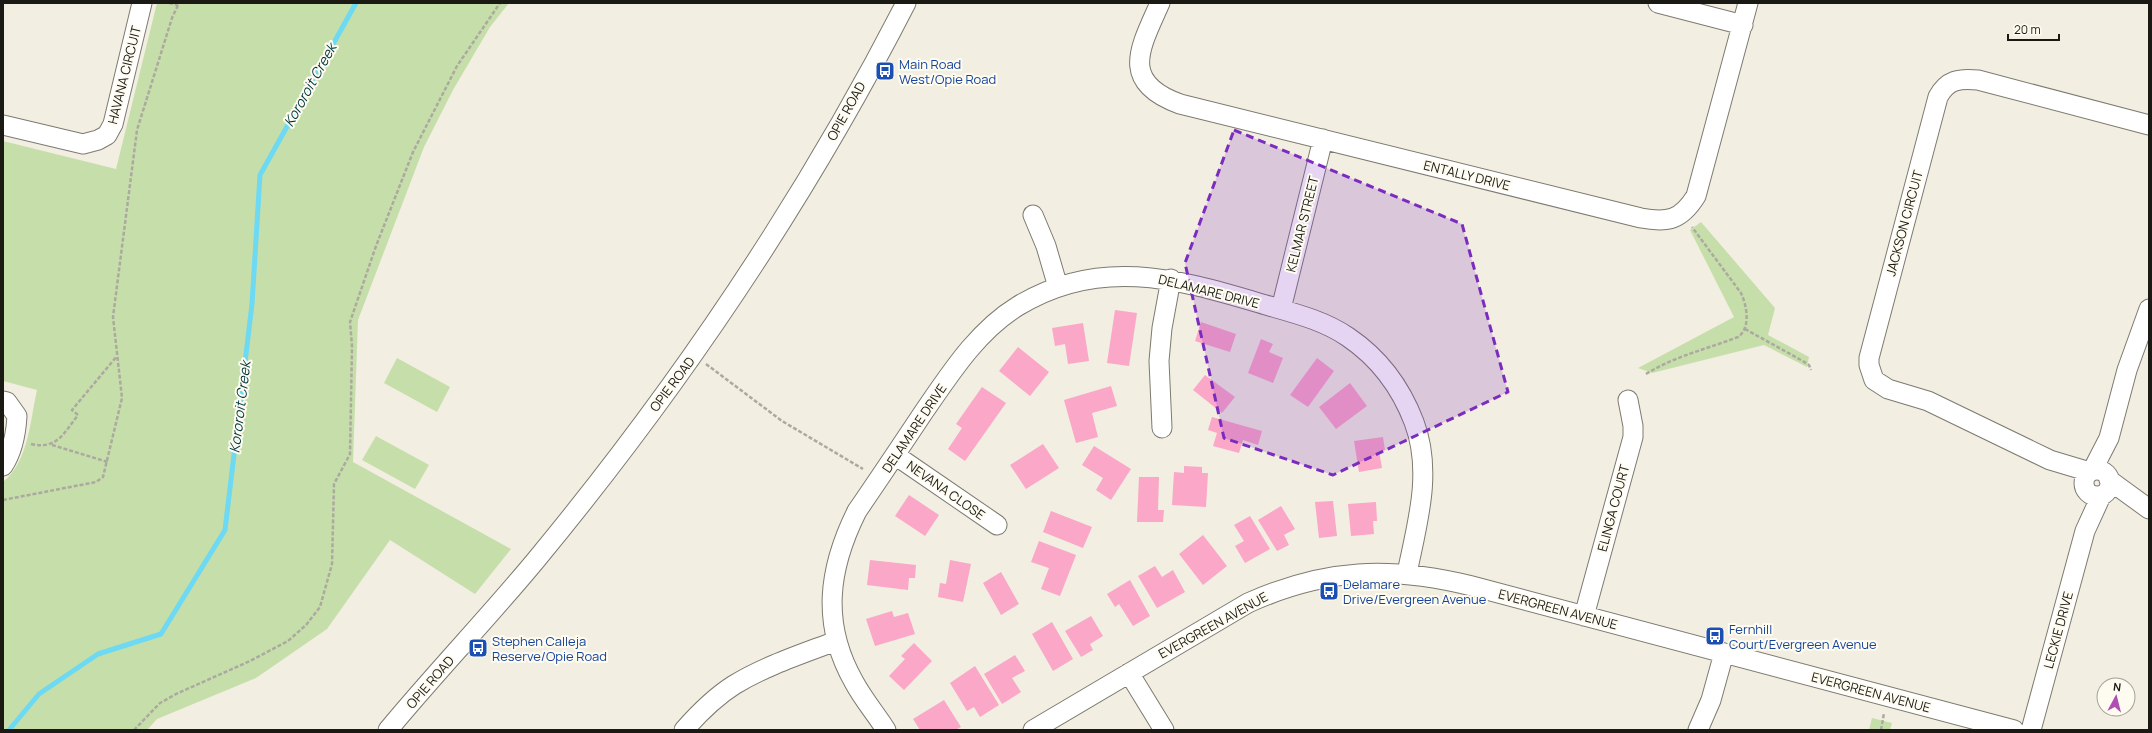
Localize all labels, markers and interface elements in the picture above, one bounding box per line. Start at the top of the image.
scale bar [2008,16,2059,42]
text: 20 m [2014,21,2041,38]
street label: HAVANA CIRCUIT [103,24,145,126]
water label: Kororoit Creek [279,38,341,130]
place label: Main Road West/Opie Road [899,55,996,88]
bus stop icon: Main Road West/Opie Road [874,60,896,82]
street label: OPIE ROAD [822,78,870,144]
street label: ENTALLY DRIVE [1422,156,1512,194]
street label: JACKSON CIRCUIT [1881,168,1927,278]
street label: KELMAR STREET [1281,174,1323,274]
street label: DELAMARE DRIVE [1157,270,1261,312]
street label: OPIE ROAD [645,353,699,415]
water label: Kororoit Creek [224,358,255,454]
street label: DELAMARE DRIVE [878,380,950,476]
street label: NEVANA CLOSE [903,456,989,524]
street label: ELINGA COURT [1593,462,1633,554]
place label: Delamare Drive/Evergreen Avenue [1343,575,1487,608]
bus stop icon: Delamare Drive/Evergreen Avenue [1318,580,1340,602]
street label: EVERGREEN AVENUE [1496,584,1620,634]
street label: EVERGREEN AVENUE [1155,587,1271,663]
street label: LECKIE DRIVE [2039,590,2077,670]
place label: Fernhill Court/Evergreen Avenue [1729,620,1877,653]
bus stop icon: Fernhill Court/Evergreen Avenue [1704,625,1726,647]
place label: Stephen Calleja Reserve/Opie Road [492,632,607,665]
bus stop icon: Stephen Calleja Reserve/Opie Road [467,637,489,659]
street label: OPIE ROAD [402,652,458,712]
street label: EVERGREEN AVENUE [1809,667,1933,717]
north arrow [2096,677,2136,717]
text: N [2112,679,2122,695]

